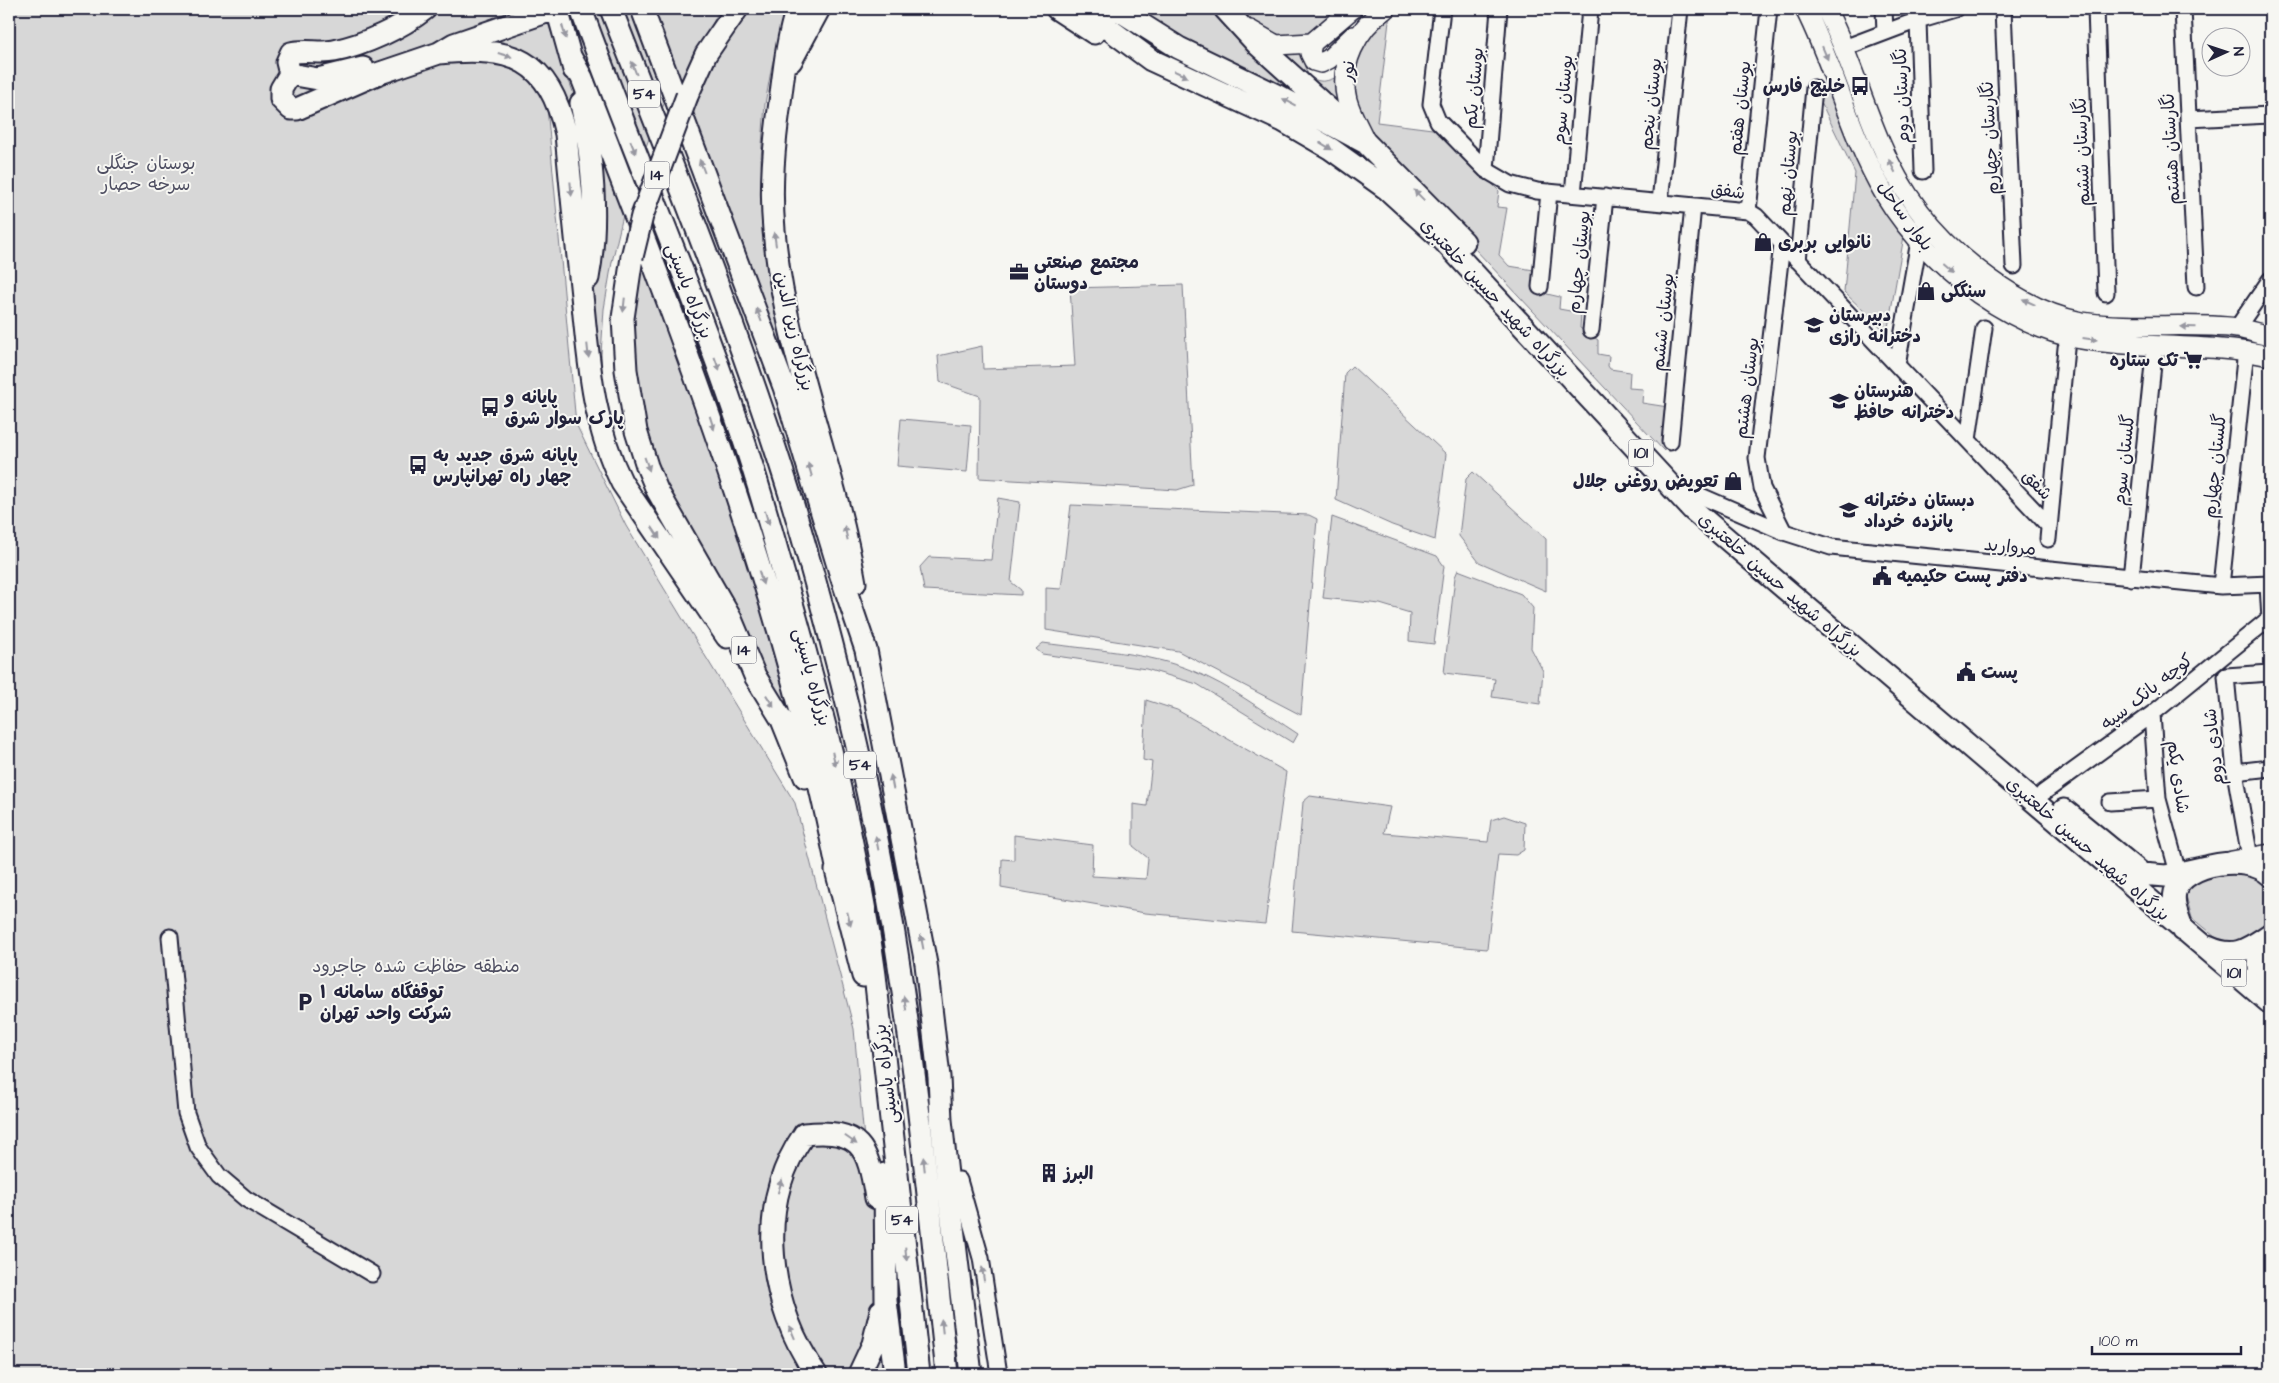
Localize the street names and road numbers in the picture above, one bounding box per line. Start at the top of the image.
street label: بوستان یکم [1458,46,1491,130]
street label: نگارستان دوم [1888,48,1917,144]
street label: بوستان سوم [1547,54,1580,146]
street label: بوستان پنجم [1634,57,1669,151]
street label: نور [1334,59,1362,84]
street label: بوستان هفتم [1723,60,1758,157]
road number: 54 [628,80,660,108]
street label: نگارستان چهارم [1975,81,2006,195]
street label: نگارستان هشتم [2156,93,2187,205]
street label: نگارستان ششم [2068,97,2097,207]
street label: بوستان نهم [1772,129,1805,217]
road number: 14 [644,162,670,188]
street label: شفق [1709,176,1747,206]
street label: بلوار ساحل [1871,176,1939,256]
street label: بوستان چهارم [1561,209,1598,315]
street label: بزرگراه شهید حسین خلعتبری [1414,213,1576,383]
street label: بزرگراه یاسینی [659,240,719,342]
street label: بزرگراه زین الدین [768,269,820,393]
street label: بوستان ششم [1645,272,1682,373]
street label: بوستان هشتم [1728,336,1767,440]
street label: گلستان چهارم [2197,412,2234,520]
street label: گلستان سوم [2107,413,2142,507]
road number: 101 [1628,439,1654,466]
street label: شفق [2016,464,2058,506]
street label: بزرگراه شهید حسین خلعتبری [1693,507,1867,663]
street label: مروارید [1983,532,2037,562]
street label: بزرگراه یاسینی [787,625,837,729]
road number: 14 [732,636,756,664]
street label: کوچه بانک سپه [2095,648,2199,736]
street label: شادی دوم [2198,707,2231,787]
street label: شادی یکم [2159,739,2196,815]
road number: 54 [844,752,876,778]
street label: بزرگراه شهید حسین خلعتبری [2001,771,2175,927]
road number: 101 [2222,960,2246,986]
street label: بزرگراه یاسینی [867,1023,905,1125]
road number: 54 [886,1206,918,1234]

